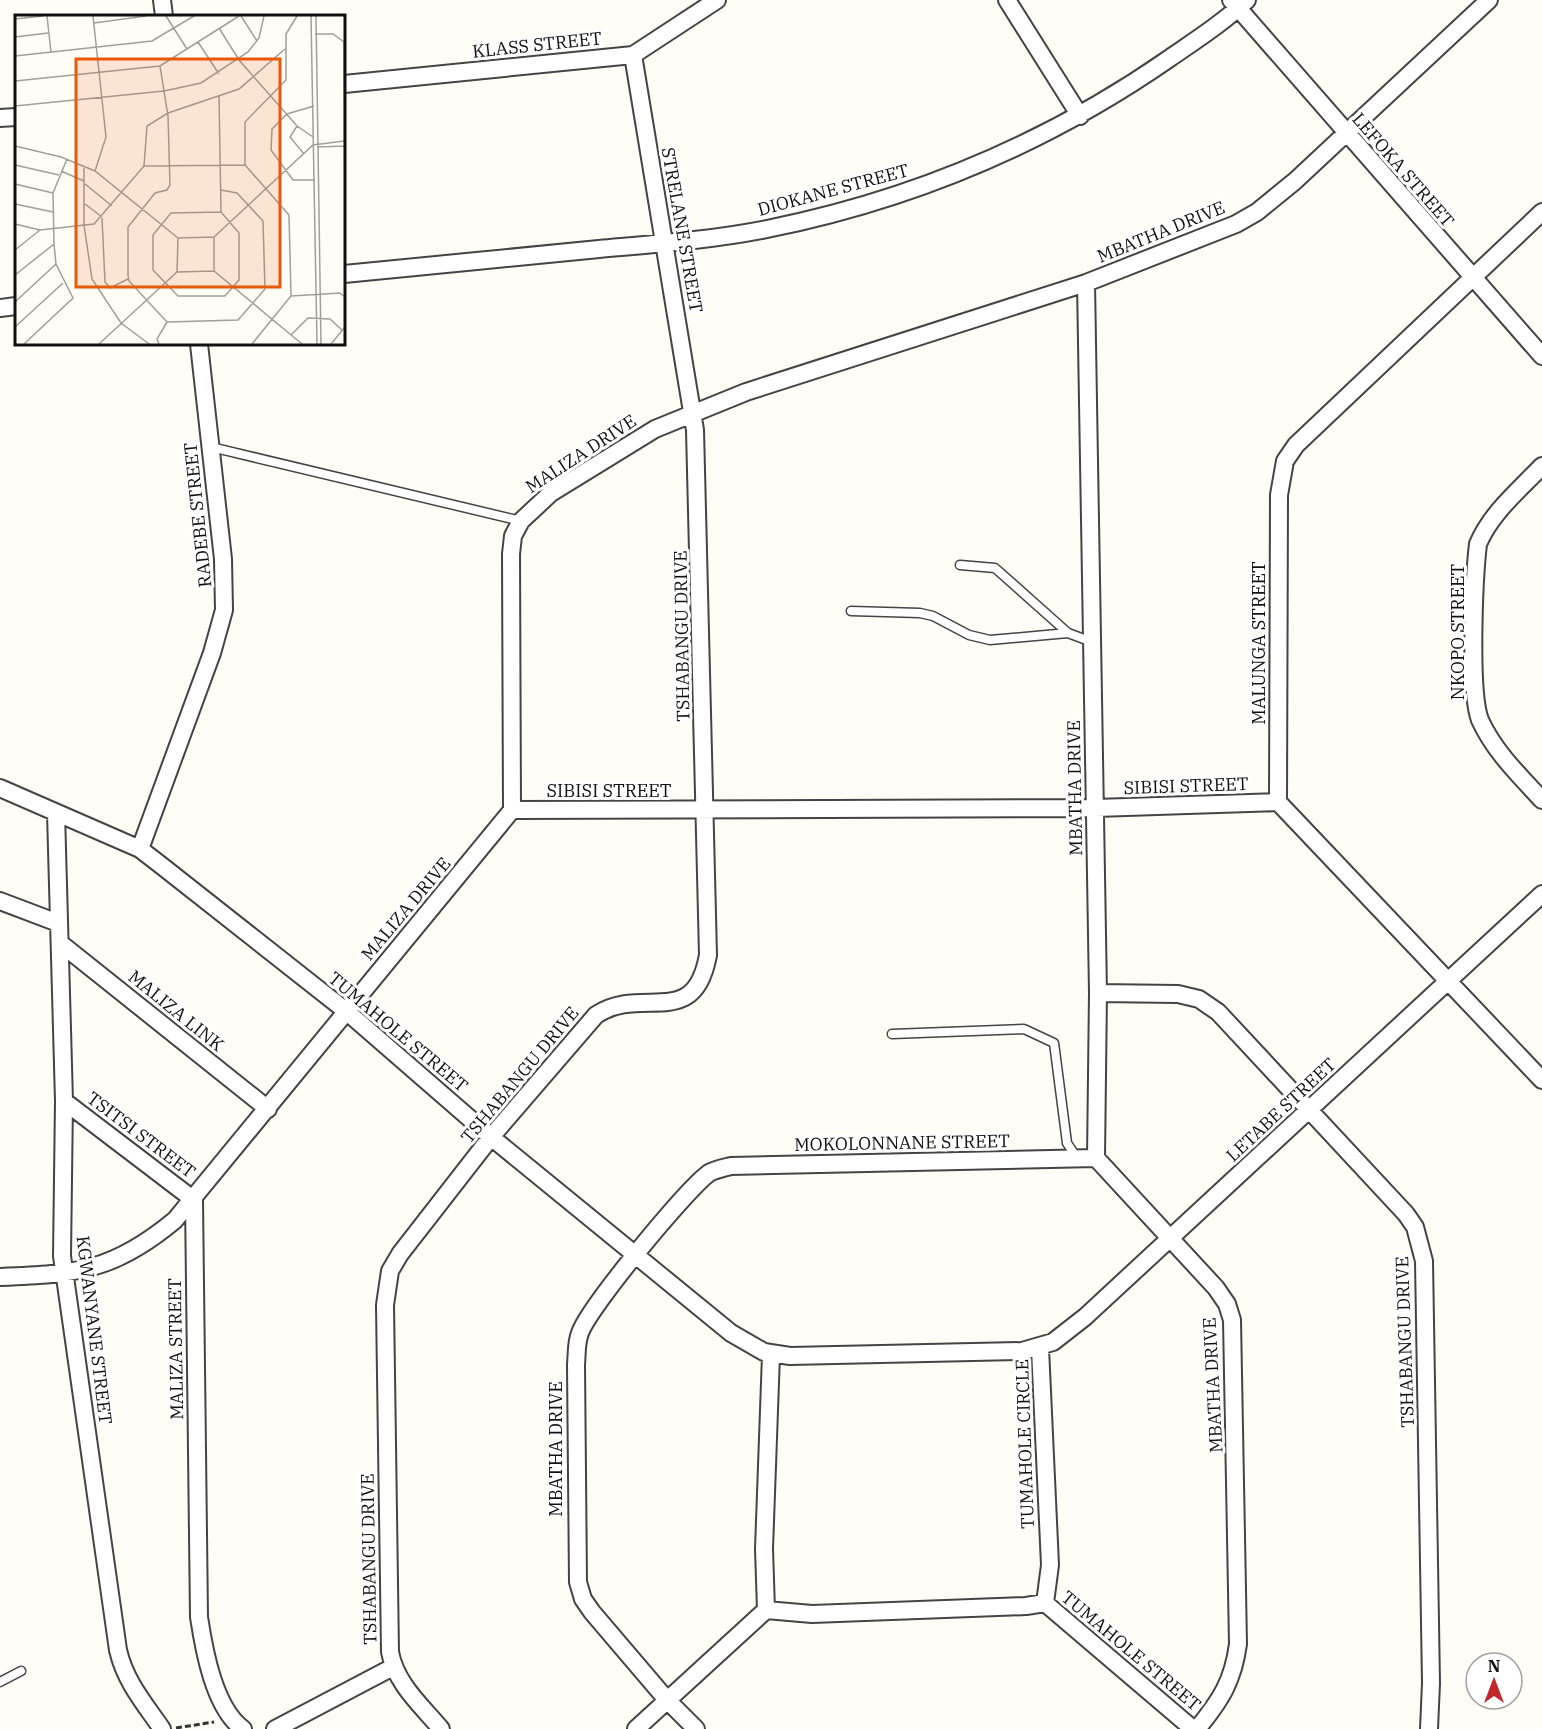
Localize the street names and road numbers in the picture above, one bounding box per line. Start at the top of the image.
street label: KLASS STREET [471,26,603,63]
street label: LEFOKA STREET [1347,108,1460,232]
street label: STRELANE STREET [657,145,708,315]
street label: DIOKANE STREET [755,158,911,221]
street label: MBATHA DRIVE [1094,195,1228,268]
street label: MALIZA DRIVE [521,409,640,498]
street label: RADEBE STREET [178,441,217,589]
street label: TSHABANGU DRIVE [669,550,694,722]
street label: MALUNGA STREET [1247,561,1270,725]
street label: NKOPO STREET [1446,564,1469,700]
street label: MBATHA DRIVE [1062,720,1087,856]
street label: SIBISI STREET [1123,772,1249,799]
street label: SIBISI STREET [546,779,672,802]
street label: MALIZA DRIVE [356,852,455,965]
street label: MALIZA LINK [124,965,229,1056]
street label: TUMAHOLE STREET [324,966,473,1097]
street label: TSHABANGU DRIVE [456,1002,584,1148]
street label: LETABE STREET [1221,1053,1341,1166]
street label: TSITSI STREET [82,1086,200,1183]
street label: MOKOLONNANE STREET [794,1129,1010,1156]
street label: KGWANYANE STREET [72,1234,117,1426]
street label: TSHABANGU DRIVE [1390,1256,1419,1428]
street label: MALIZA STREET [163,1278,188,1420]
street label: MBATHA DRIVE [1197,1317,1228,1453]
street label: TUMAHOLE CIRCLE [1010,1359,1039,1529]
street label: MBATHA DRIVE [544,1381,567,1517]
street label: TSHABANGU DRIVE [356,1473,381,1645]
street label: TUMAHOLE STREET [1057,1585,1206,1716]

